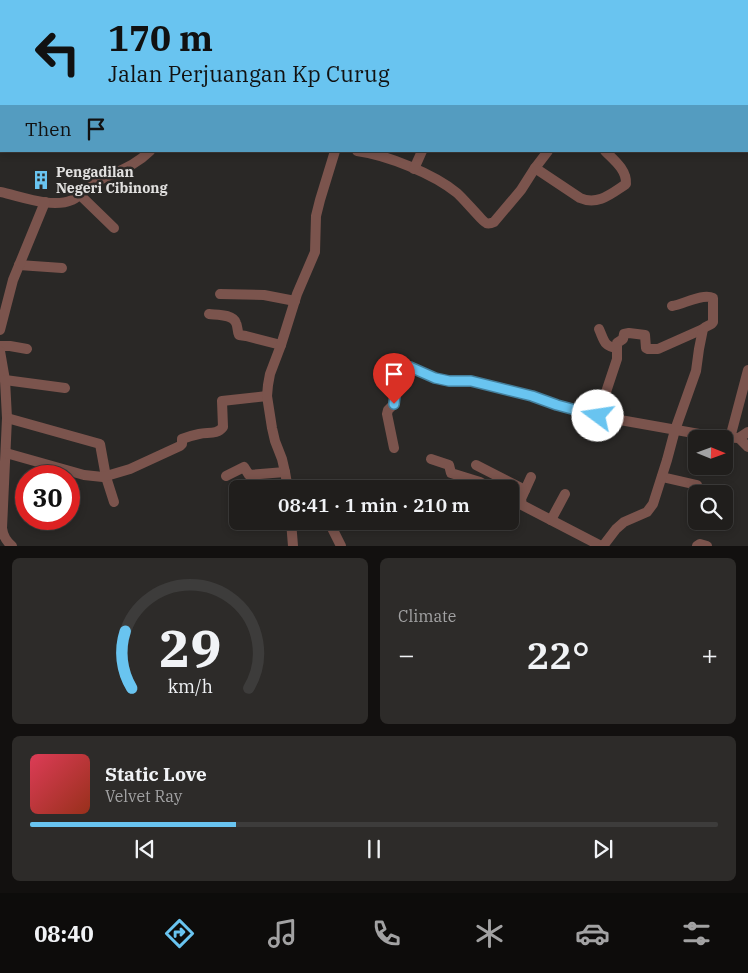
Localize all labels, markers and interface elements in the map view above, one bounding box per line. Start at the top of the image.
text: 170 m [108,15,213,61]
icon: left [25,20,90,85]
text: Jalan Perjuangan Kp Curug [108,59,390,88]
icon: arrive [82,115,110,143]
text: Then [25,117,72,141]
place label: Pengadilan Negeri Cibinong [56,163,169,197]
building icon: Pengadilan Negeri Cibinong [30,169,52,191]
pin [373,353,415,404]
icon: arrive [380,360,408,388]
position arrow [571,389,623,441]
north arrow [688,430,732,475]
map controls [688,430,733,530]
speed limit sign: 30 [15,465,80,530]
button: search [688,485,733,530]
text: 08:41 · 1 min · 210 m [278,493,470,517]
text: Climate [398,606,456,626]
text: 29 [159,614,221,681]
text: 22° [526,630,590,679]
text: − [398,636,415,673]
text: + [701,636,718,673]
text: km/h [167,675,213,698]
text: Static Love [105,762,207,786]
text: Velvet Ray [105,786,182,806]
icon: previous [131,835,159,863]
icon: pause [360,835,388,863]
icon: next [589,835,617,863]
icon: directions [162,916,197,951]
icon: music [265,916,300,951]
icon: phone [369,916,404,951]
icon: climate [472,916,507,951]
icon: car [575,916,610,951]
icon: filters [679,916,714,951]
text: 08:40 [34,919,94,948]

